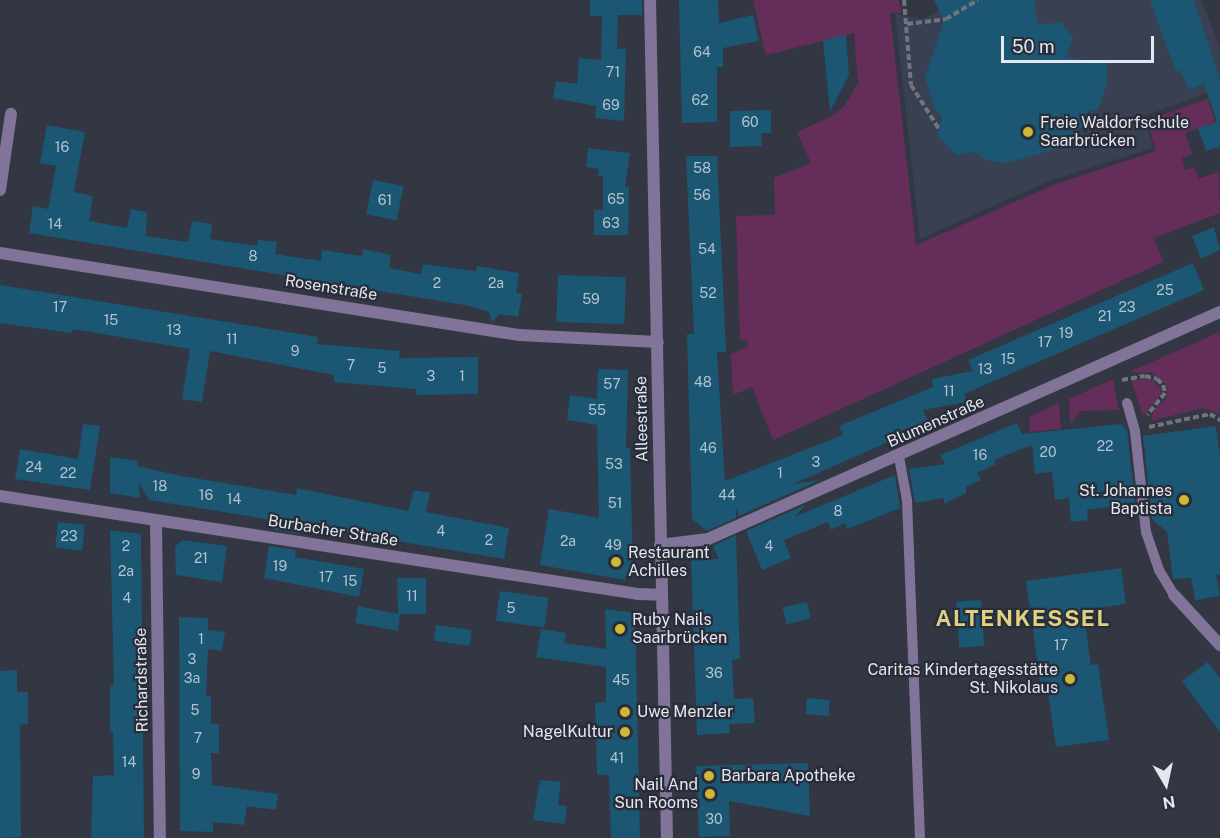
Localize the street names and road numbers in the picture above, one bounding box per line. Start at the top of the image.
street label: Rosenstraße [283,271,379,305]
street label: Alleestraße [632,376,652,462]
street label: Blumenstraße [884,392,988,452]
street label: Burbacher Straße [266,511,400,551]
street label: Richardstraße [131,628,153,732]

